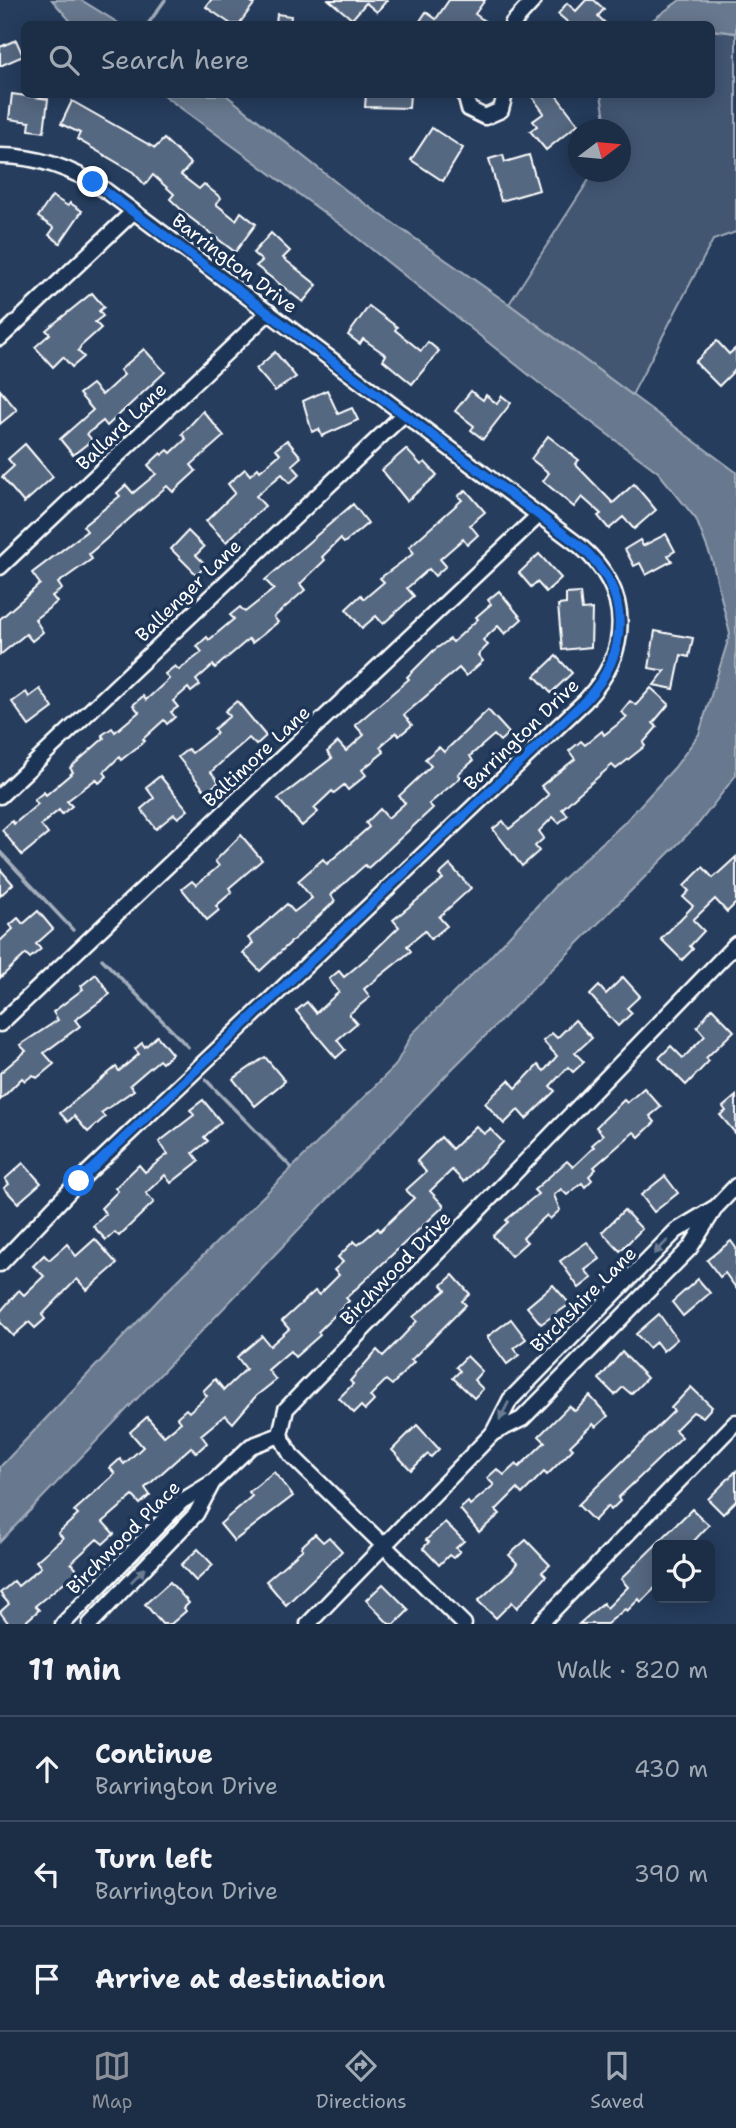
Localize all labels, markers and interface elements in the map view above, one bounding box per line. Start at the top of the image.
search box [21,21,715,98]
icon: search [45,41,83,79]
text: Search here [101,42,250,77]
north arrow [568,119,631,182]
route end [77,166,108,197]
street label: Barrington Drive [167,208,303,319]
street label: Ballard Lane [71,377,172,476]
street label: Ballenger Lane [130,534,247,647]
street label: Barrington Drive [458,673,584,796]
street label: Baltimore Lane [197,700,315,813]
route start [63,1165,94,1196]
street label: Birchwood Drive [334,1206,456,1331]
one-way arrow [653,1238,670,1254]
street label: Birchshire Lane [525,1241,642,1358]
one-way arrow [499,1401,510,1421]
street label: Birchwood Place [61,1475,186,1600]
map controls [652,1540,715,1603]
button: locate [652,1540,715,1603]
one-way arrow [129,1567,145,1584]
text: 11 min [28,1649,121,1690]
text: Walk · 820 m [556,1655,708,1685]
text: Continue [95,1736,213,1771]
icon: ahead [28,1750,66,1788]
text: 430 m [634,1754,708,1784]
text: Barrington Drive [95,1771,278,1801]
text: Turn left [95,1841,212,1876]
icon: left [28,1855,66,1893]
text: 390 m [634,1859,708,1889]
text: Barrington Drive [95,1876,278,1906]
icon: arrive [28,1960,66,1998]
text: Arrive at destination [95,1961,385,1996]
tab: Map [92,2047,132,2114]
tab: Directions [316,2047,407,2114]
tab: Saved [590,2047,644,2114]

